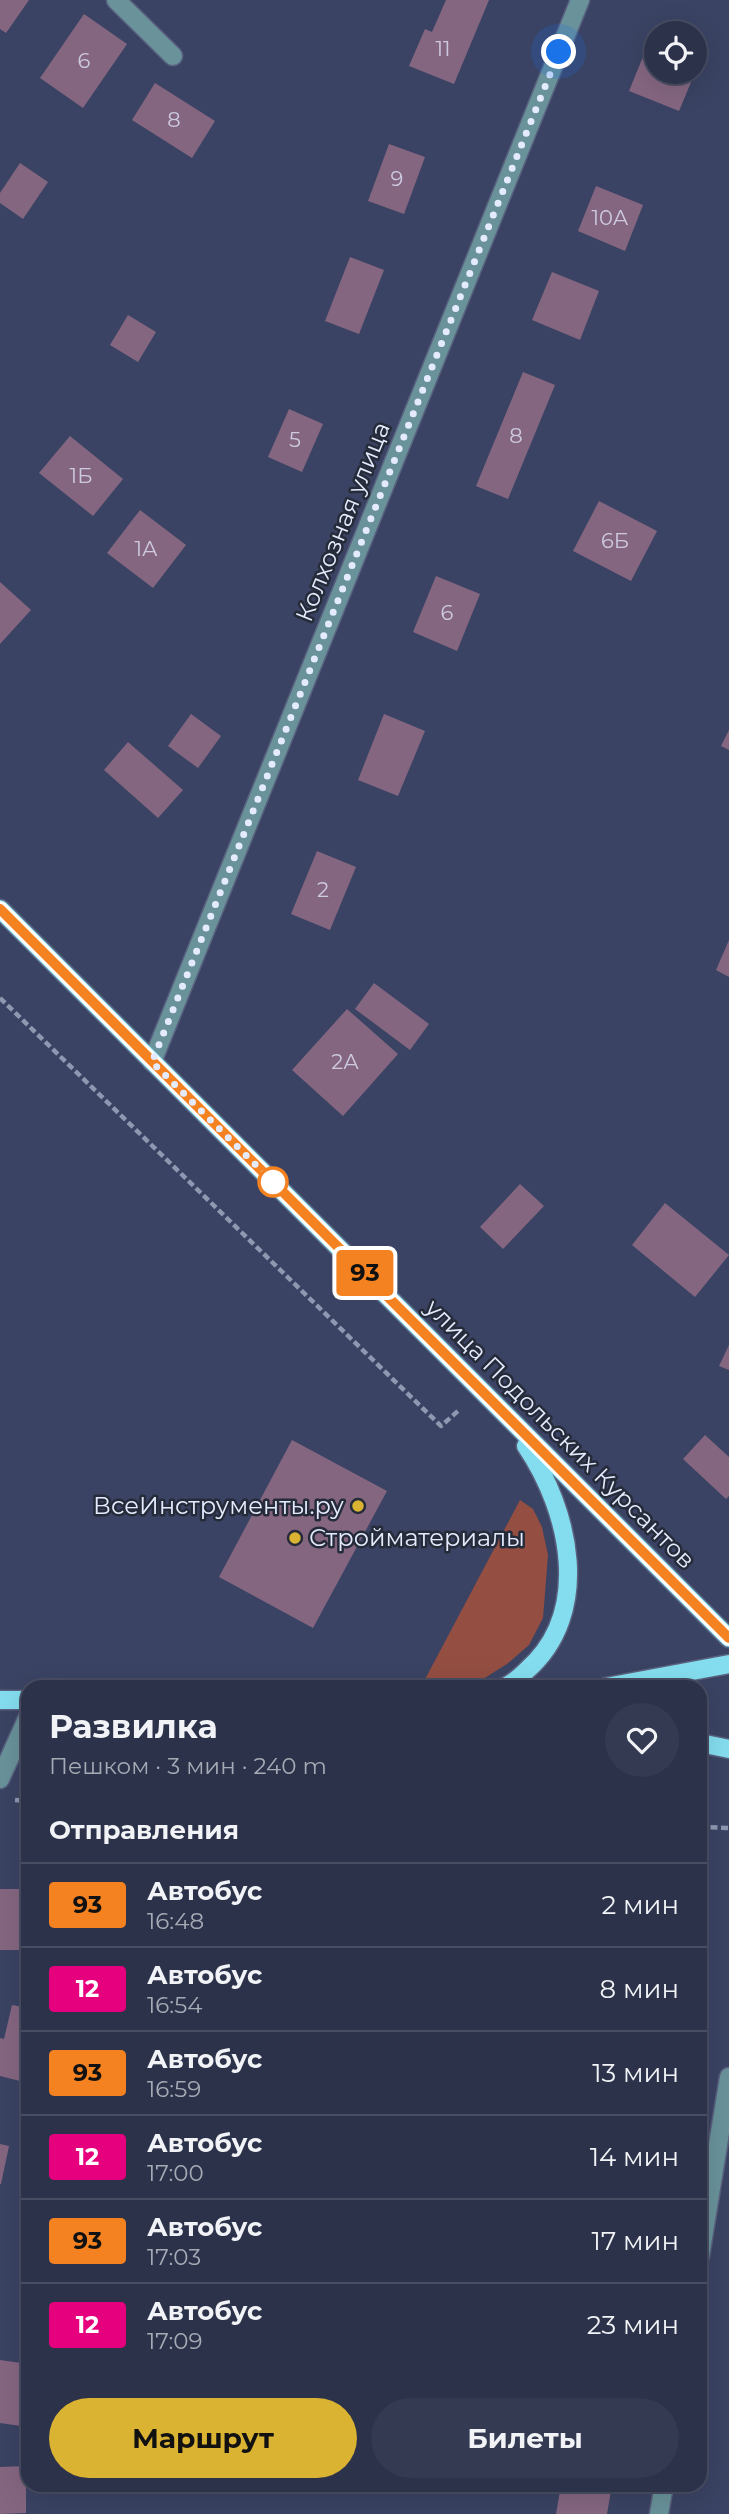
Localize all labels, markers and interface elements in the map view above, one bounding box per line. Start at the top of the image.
map controls [644,21,707,84]
button: locate [644,21,707,84]
your location [541,34,576,69]
house number: 11 [435,36,451,61]
house number: 6 [78,48,91,73]
house number: 8 [167,107,181,132]
house number: 9 [391,166,403,191]
house number: 10А [592,205,629,230]
street label: Колхозная улица [289,418,396,626]
house number: 8 [509,423,523,448]
house number: 5 [289,427,301,452]
house number: 1Б [70,463,92,488]
house number: 6Б [601,528,629,553]
house number: 1А [134,536,158,561]
house number: 6 [441,600,454,625]
house number: 2 [317,877,329,902]
house number: 2А [331,1049,359,1074]
unlabelled marker [258,1167,288,1197]
line badge: 93 [334,1250,396,1296]
text: 93 [350,1258,380,1287]
street label: улица Подольских Курсантов [419,1292,701,1574]
place label: ВсеИнструменты.ру [93,1491,345,1520]
marker: ВсеИнструменты.ру [350,1498,366,1514]
place label: Стройматериалы [309,1523,525,1552]
marker: Стройматериалы [287,1530,303,1546]
button: heart [605,1703,679,1777]
text: Развилка [49,1706,218,1746]
text: Пешком · 3 мин · 240 m [49,1752,327,1780]
text: Отправления [49,1814,239,1846]
text: Автобус [147,1875,262,1907]
text: 2 мин [601,1889,679,1921]
text: 93 [73,1890,102,1919]
text: 16:48 [147,1907,204,1935]
text: Автобус [147,1959,262,1991]
text: 8 мин [600,1973,679,2005]
text: 12 [76,1974,99,2003]
text: 16:54 [147,1991,202,2019]
text: Автобус [147,2043,262,2075]
text: 13 мин [592,2057,679,2089]
text: 93 [73,2058,102,2087]
text: 16:59 [147,2075,201,2103]
text: Автобус [147,2127,262,2159]
text: 14 мин [590,2141,679,2173]
text: 12 [76,2142,99,2171]
text: 17:00 [147,2159,204,2187]
text: Автобус [147,2211,262,2243]
text: 17 мин [592,2225,679,2257]
text: 93 [73,2226,102,2255]
text: 17:03 [147,2243,201,2271]
text: Автобус [147,2295,262,2327]
text: 23 мин [587,2309,679,2341]
text: 12 [76,2310,99,2339]
text: 17:09 [147,2327,203,2355]
button: Маршрут [49,2398,357,2478]
button: Билеты [371,2398,679,2478]

